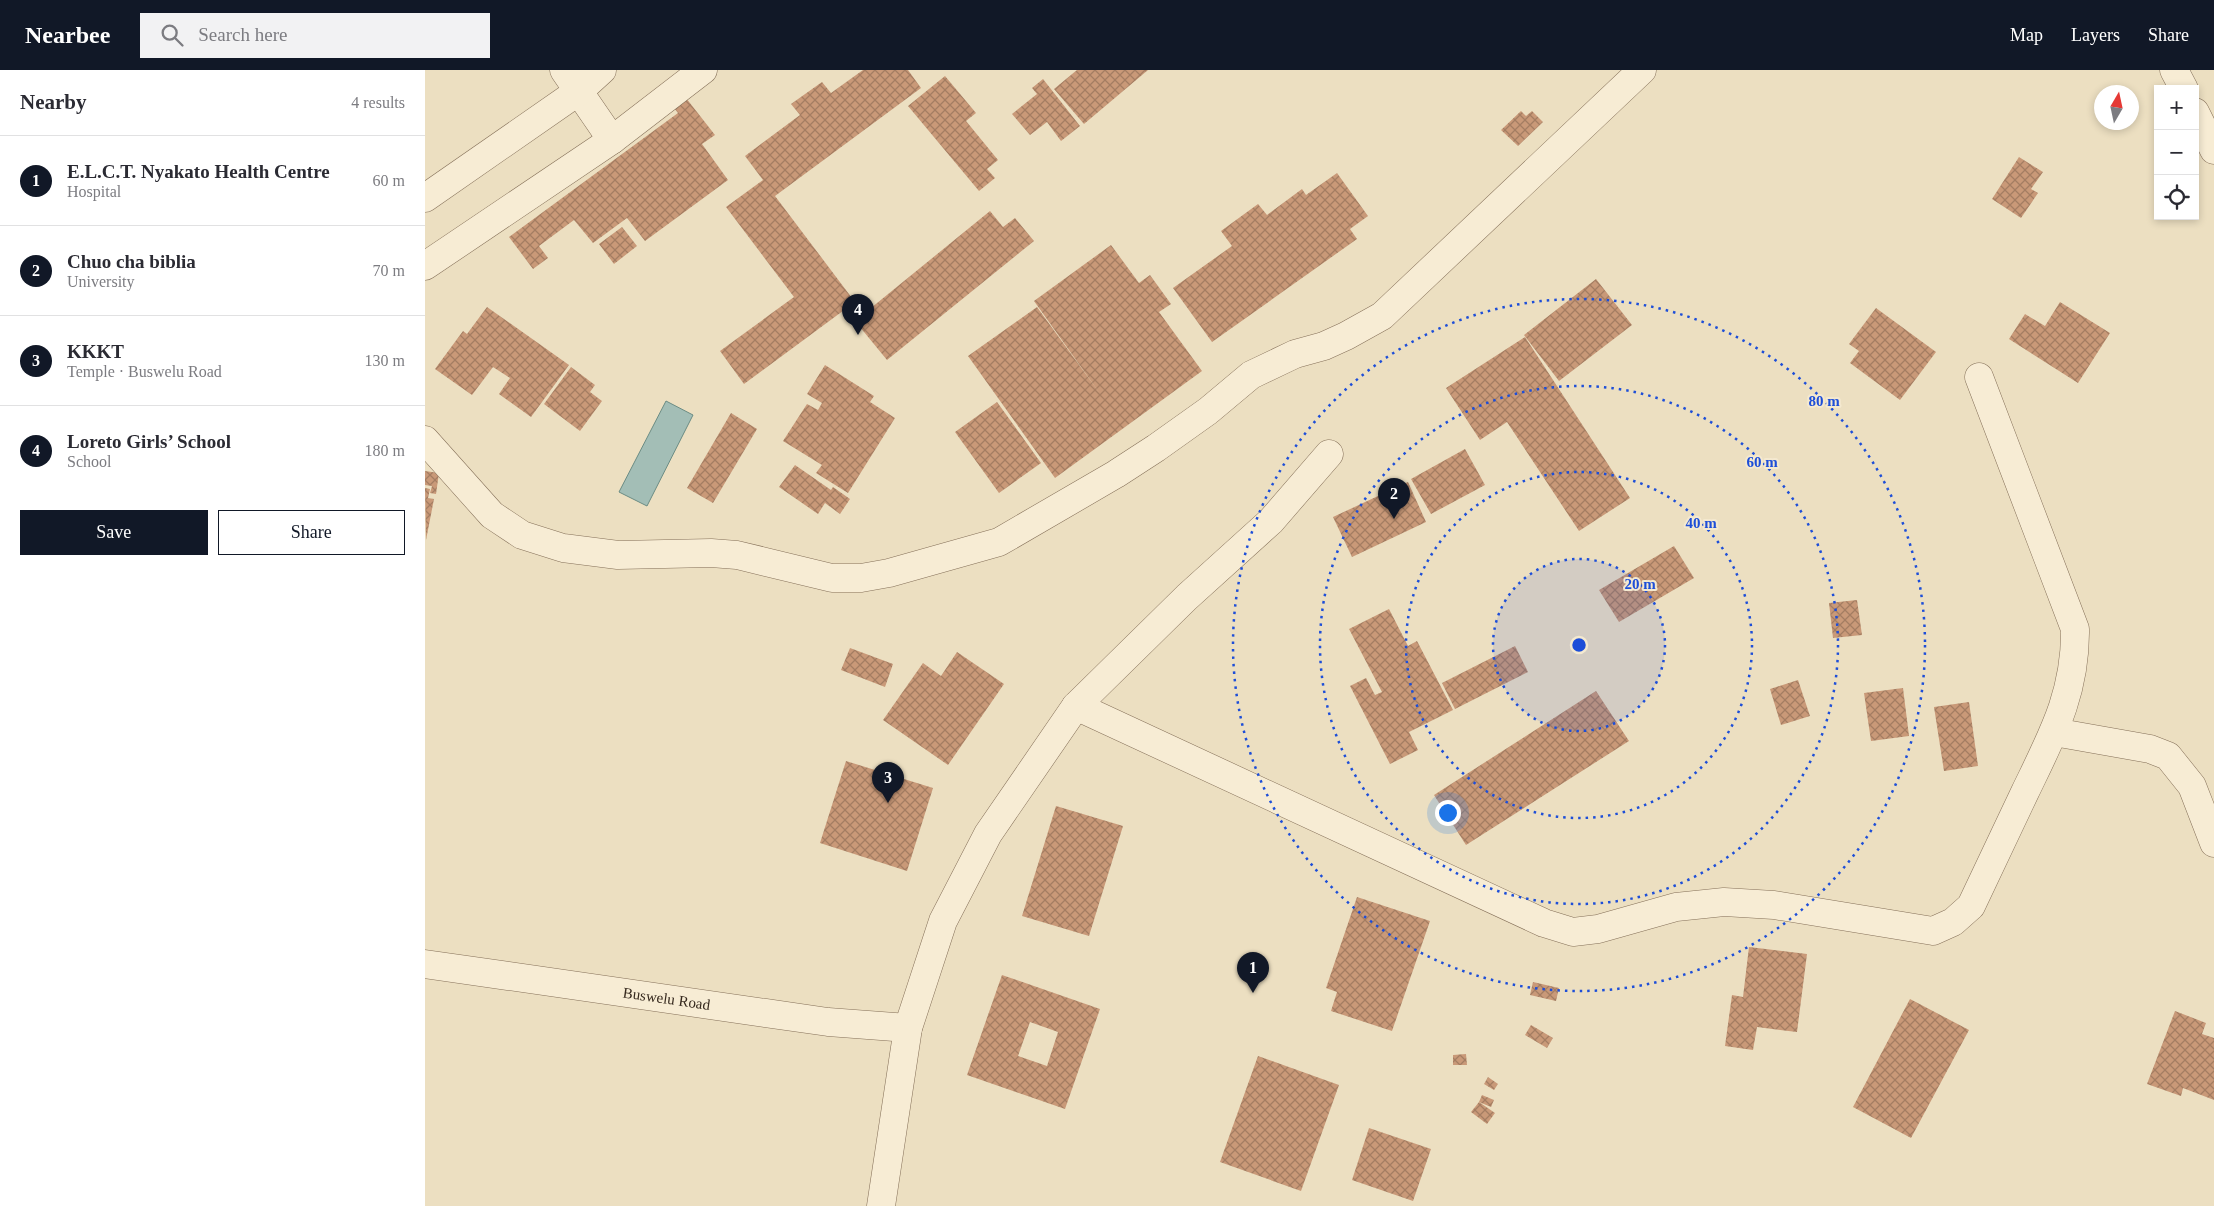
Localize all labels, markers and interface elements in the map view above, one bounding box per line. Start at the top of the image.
search box [140,13,490,58]
icon: search [158,21,186,49]
text: Nearbee [25,22,110,48]
text: Search here [198,24,287,45]
text: Map [2010,25,2043,45]
text: Layers [2071,25,2120,45]
text: Share [2148,25,2189,45]
north arrow [2094,85,2139,130]
map controls [2154,85,2199,220]
button: + [2154,85,2199,130]
text: Nearby [20,90,87,114]
text: 4 results [351,94,405,111]
button: − [2154,130,2199,175]
text: E.L.C.T. Nyakato Health Centre [67,161,330,182]
text: 1 [32,172,40,189]
text: 60 m [373,172,405,189]
button: locate [2154,175,2199,220]
text: Hospital [67,183,121,200]
text: Chuo cha biblia [67,251,196,272]
text: 2 [32,262,40,279]
text: 70 m [373,262,405,279]
text: University [67,273,135,290]
pin: 4 [842,294,874,335]
text: KKKT [67,341,124,362]
text: 3 [32,352,40,369]
text: 130 m [365,352,405,369]
text: Temple · Buswelu Road [67,363,222,380]
text: 80 m [1808,393,1840,409]
text: Loreto Girls’ School [67,431,231,452]
text: 4 [32,442,40,459]
text: 180 m [365,442,405,459]
text: School [67,453,111,470]
text: 60 m [1746,454,1778,470]
pin: 2 [1378,478,1410,519]
button: Save [20,510,208,555]
button: Share [218,510,405,555]
text: 40 m [1685,515,1717,531]
text: 20 m [1624,576,1656,592]
centre of rings [1570,636,1588,654]
pin: 3 [872,762,904,803]
your location [1435,800,1461,826]
pin: 1 [1237,952,1269,993]
street label: Buswelu Road [622,985,712,1013]

